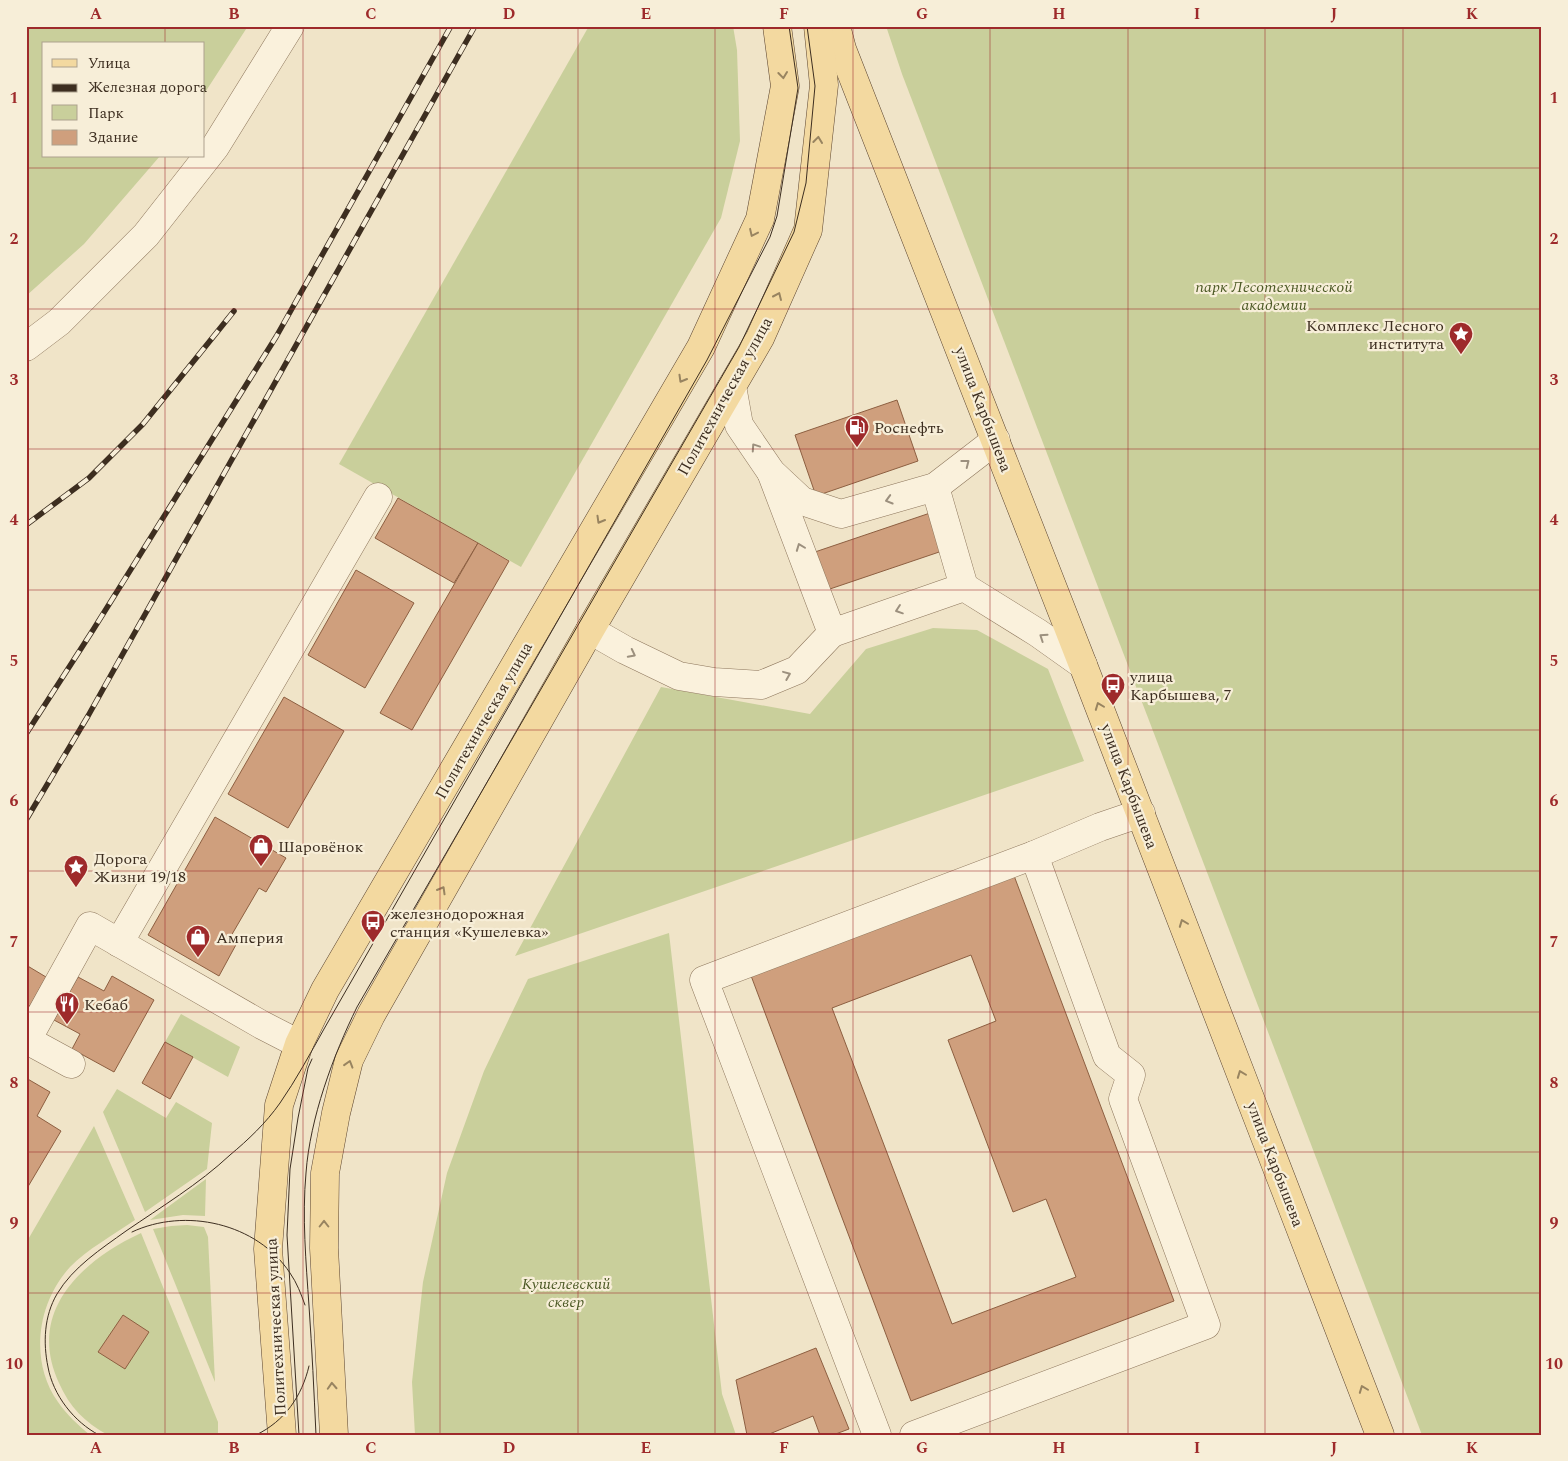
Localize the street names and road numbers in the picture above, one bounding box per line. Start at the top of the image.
street label: Политехническая улица [671,313,779,480]
street label: улица Карбышева [948,342,1018,476]
street label: Политехническая улица [429,637,539,804]
street label: улица Карбышева [1094,719,1164,853]
street label: улица Карбышева [1240,1097,1310,1231]
street label: Политехническая улица [259,1237,293,1417]

